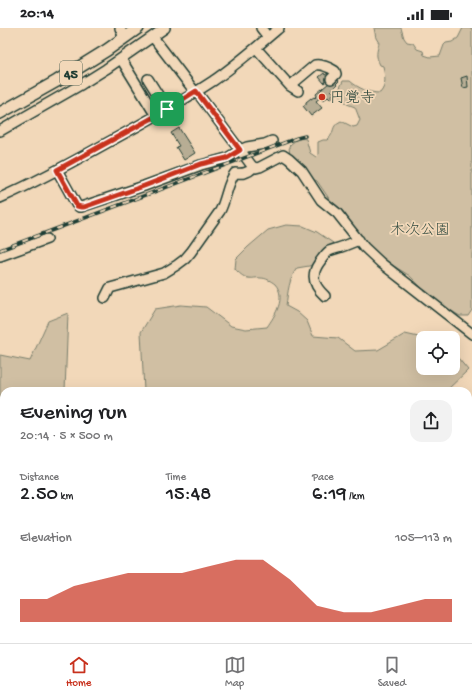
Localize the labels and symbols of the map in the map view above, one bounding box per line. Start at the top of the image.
road number: 45 [60,61,82,85]
place label: 円覚寺 [330,89,375,108]
pin [150,92,184,126]
marker: 円覚寺 [317,92,327,102]
park label: 木次公園 [390,221,450,240]

